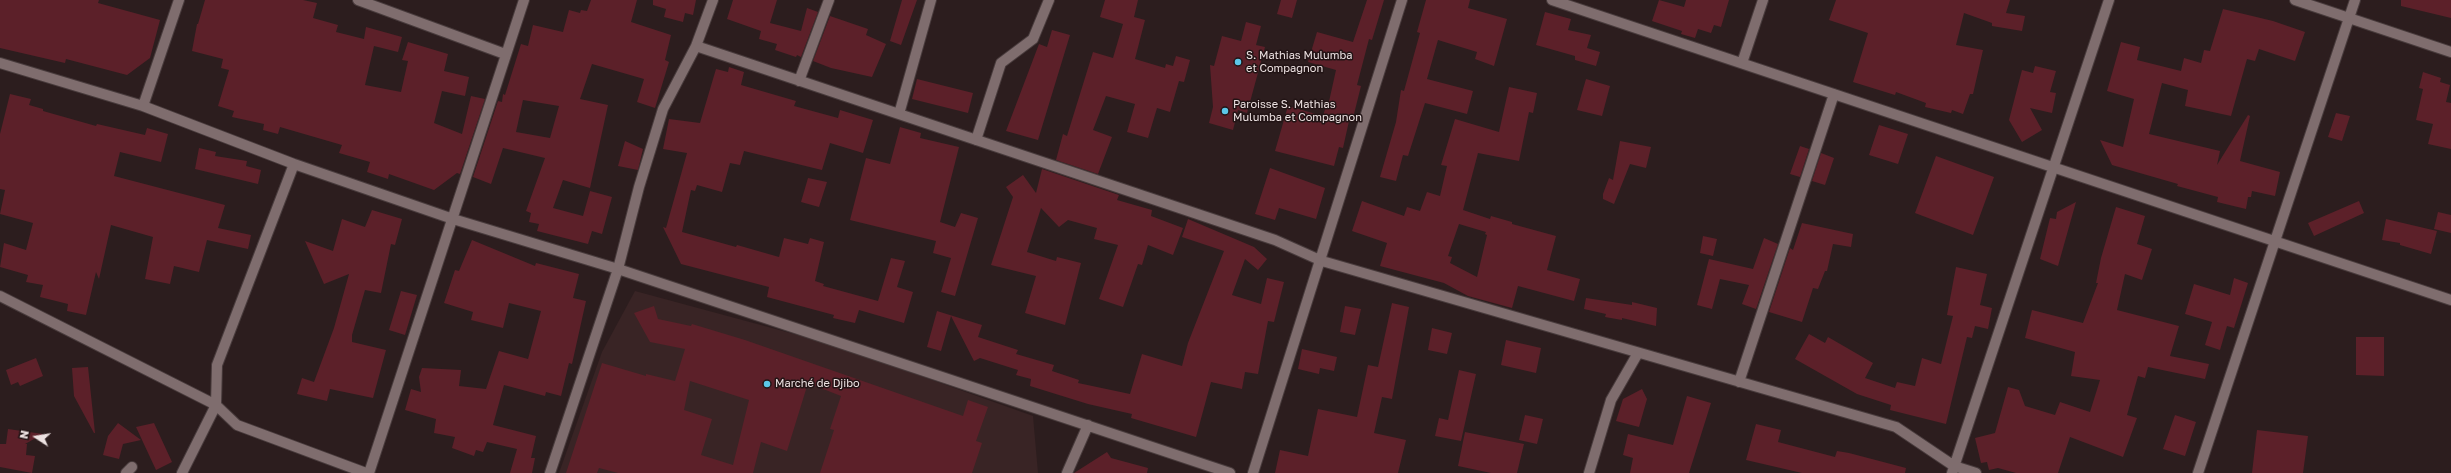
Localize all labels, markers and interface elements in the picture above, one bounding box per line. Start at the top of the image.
place label: S. Mathias Mulumba et Compagnon [1246,49,1352,75]
marker: S. Mathias Mulumba et Compagnon [1233,57,1243,67]
place label: Paroisse S. Mathias Mulumba et Compagnon [1233,98,1362,124]
marker: Paroisse S. Mathias Mulumba et Compagnon [1220,106,1230,116]
place label: Marché de Djibo [775,377,860,391]
marker: Marché de Djibo [762,379,772,389]
north arrow [16,417,56,457]
text: N [17,429,31,440]

